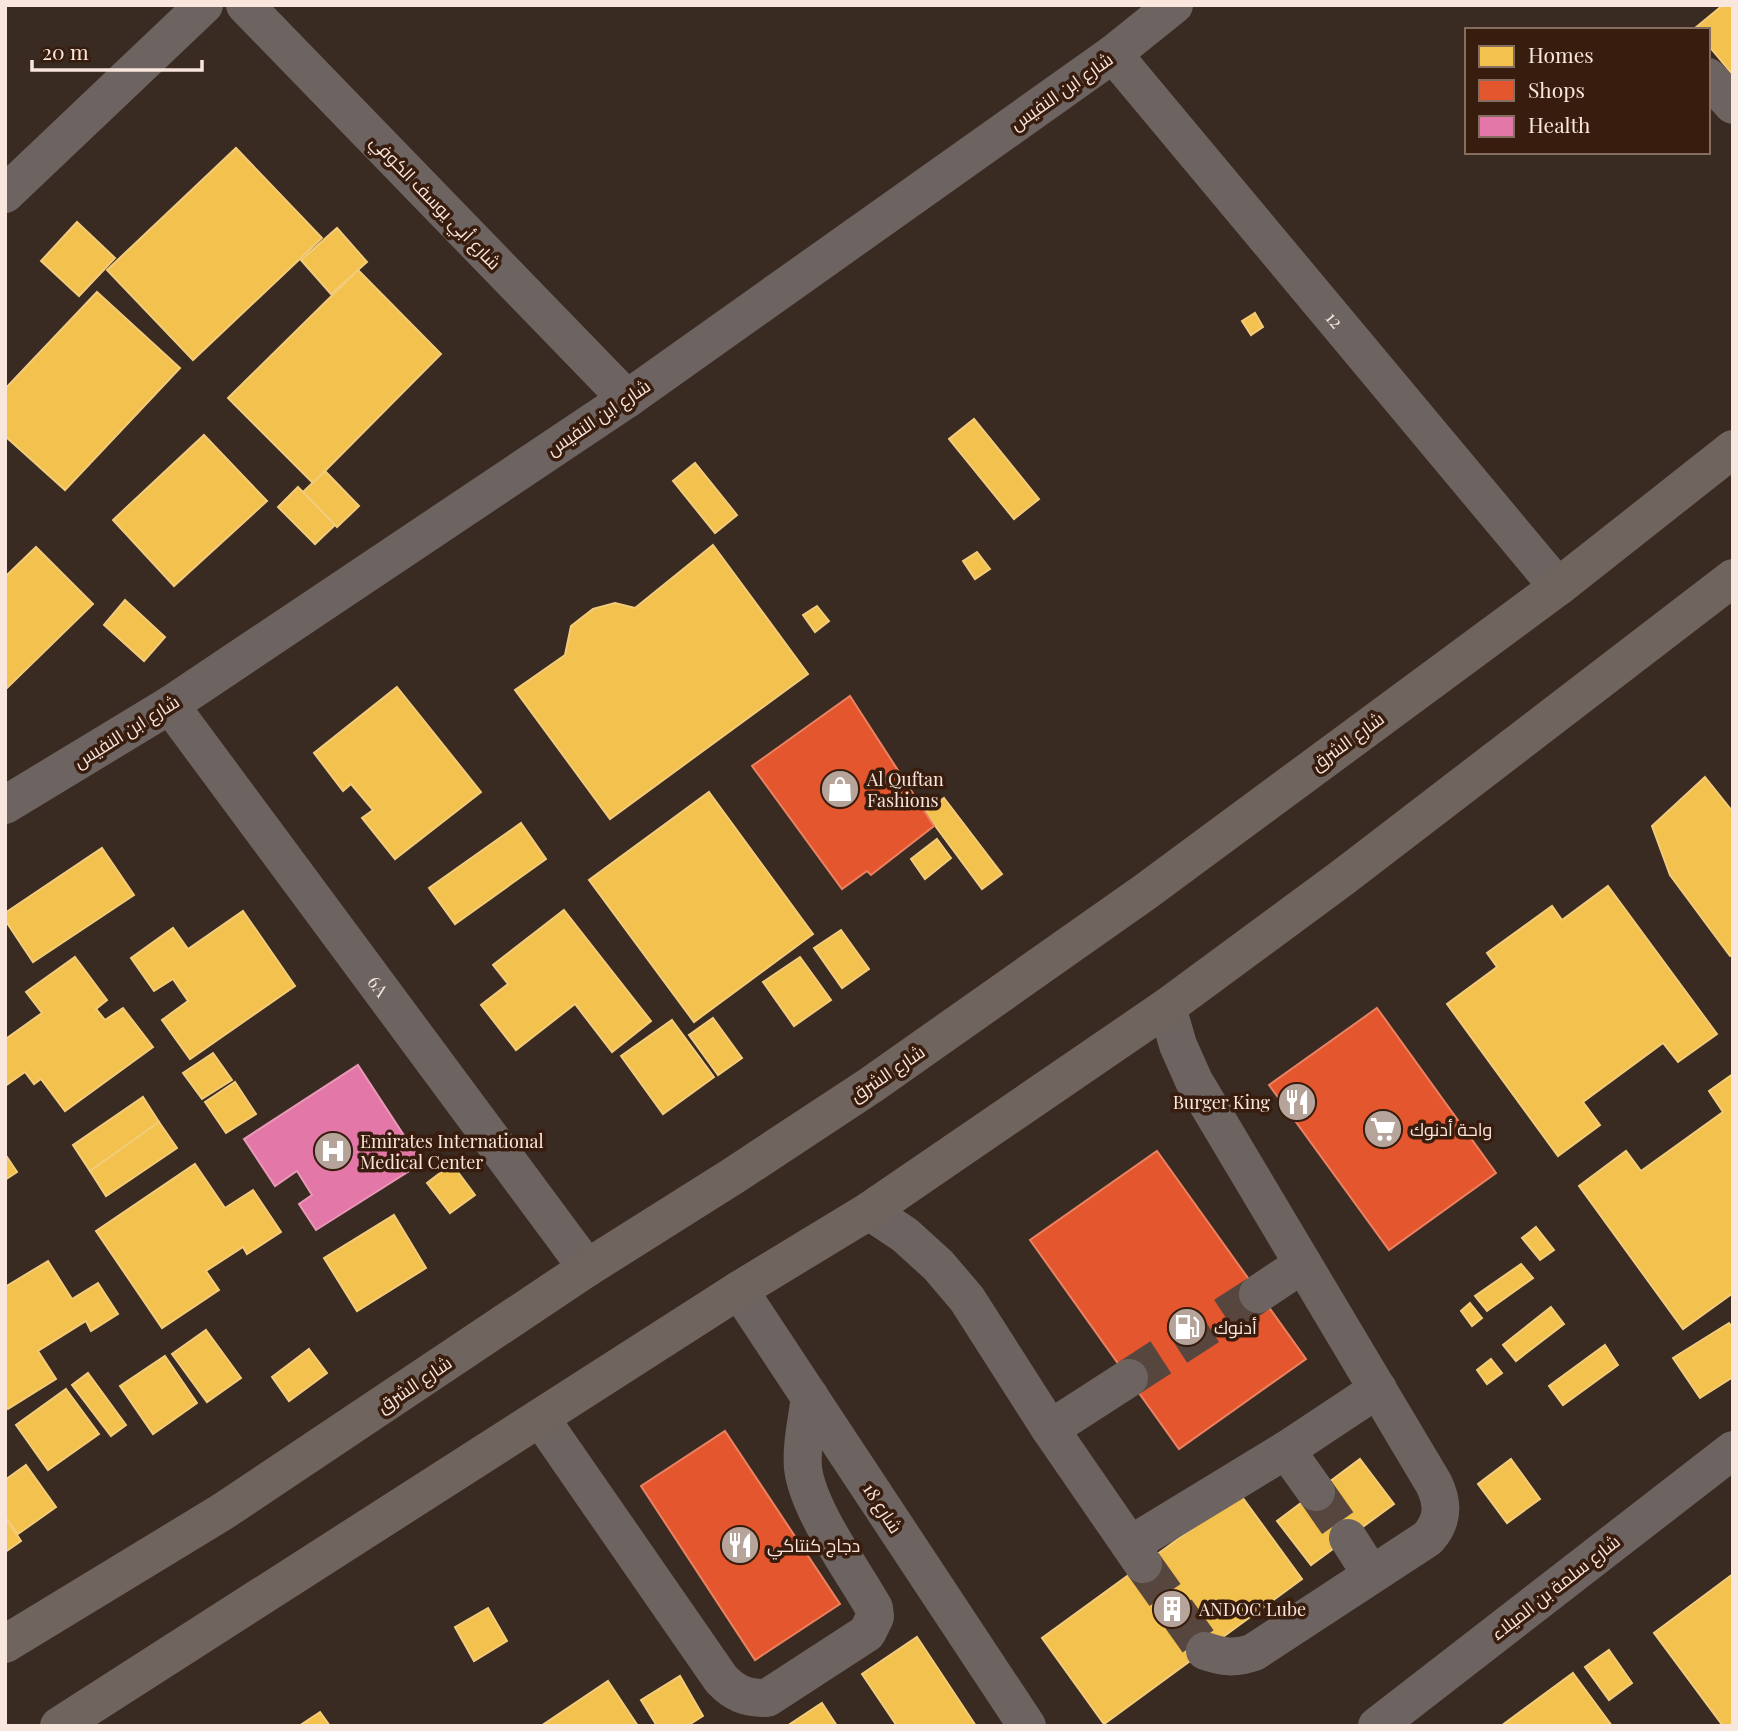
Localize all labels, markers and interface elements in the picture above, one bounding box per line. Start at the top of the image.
scale bar [32,28,201,72]
legend [1465,28,1710,154]
text: 20 m [42,37,89,65]
text: Homes [1528,40,1594,68]
street label: شارع ابن النفيس [1005,47,1118,136]
text: Shops [1528,75,1585,103]
text: Health [1528,110,1591,138]
street label: شارع أبي يوسف الكوفي [363,130,507,277]
street label: 12 [1321,306,1349,333]
street label: شارع ابن النفيس [541,373,655,461]
street label: شارع ابن النفيس [69,689,184,774]
street label: شارع الشرق [1305,706,1389,777]
place label: Al Quftan Fashions [866,767,944,812]
shop icon: Al Quftan Fashions [819,768,861,810]
street label: 6A [363,971,394,1002]
street label: شارع الشرق [845,1039,930,1108]
restaurant icon: Burger King [1276,1081,1318,1123]
place label: Burger King [1173,1090,1270,1114]
supermarket icon: واحة أدنوك [1362,1108,1404,1150]
place label: واحة أدنوك [1410,1117,1492,1141]
place label: Emirates International Medical Center [360,1129,544,1174]
hospital icon: Emirates International Medical Center [312,1130,354,1172]
fuel station icon: أدنوك [1166,1306,1208,1348]
place label: أدنوك [1214,1315,1257,1339]
street label: شارع الشرق [372,1350,457,1419]
street label: شارع 18 [857,1478,908,1538]
restaurant icon: دجاج كنتاكي [719,1524,761,1566]
street label: شارع سلمة بن الميلاء [1485,1529,1625,1646]
place label: دجاج كنتاكي [767,1533,860,1560]
building icon: ANDOC Lube [1151,1588,1193,1630]
place label: ANDOC Lube [1198,1597,1306,1621]

